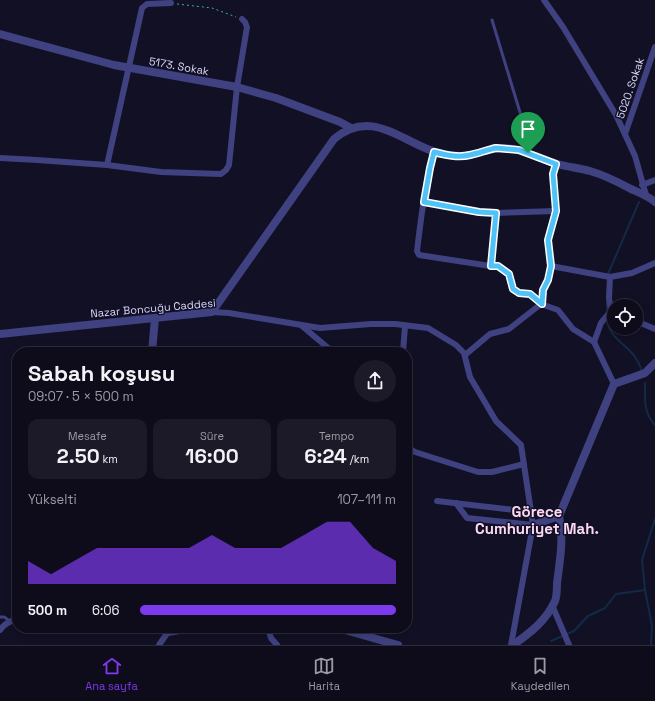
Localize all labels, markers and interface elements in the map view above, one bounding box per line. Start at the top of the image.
street label: 5173. Sokak [148,54,210,78]
street label: 5020. Sokak [613,55,647,121]
pin [511,112,545,153]
icon: arrive [517,118,539,140]
street label: Nazar Boncuğu Caddesi [90,296,217,320]
map controls [607,299,643,335]
button: locate [607,299,643,335]
text: Sabah koşusu [28,359,175,387]
button: share [354,360,396,402]
text: 09:07 · 5 × 500 m [28,388,134,405]
text: Mesafe [68,429,107,443]
text: Süre [200,429,224,443]
text: Tempo [319,429,354,443]
text: 2.50 [57,443,100,469]
text: 16:00 [185,443,239,469]
text: 6:24 [304,443,347,469]
text: km [100,452,118,466]
text: /km [347,452,369,466]
text: Yükselti [28,491,77,508]
text: 107–111 m [337,491,396,508]
district label: Görece Cumhuriyet Mah. [475,502,599,538]
text: 500 m [28,602,67,619]
text: 6:06 [92,602,120,619]
tab: Ana sayfa [85,655,138,693]
tab: Harita [308,655,340,693]
tab: Kaydedilen [511,655,570,693]

